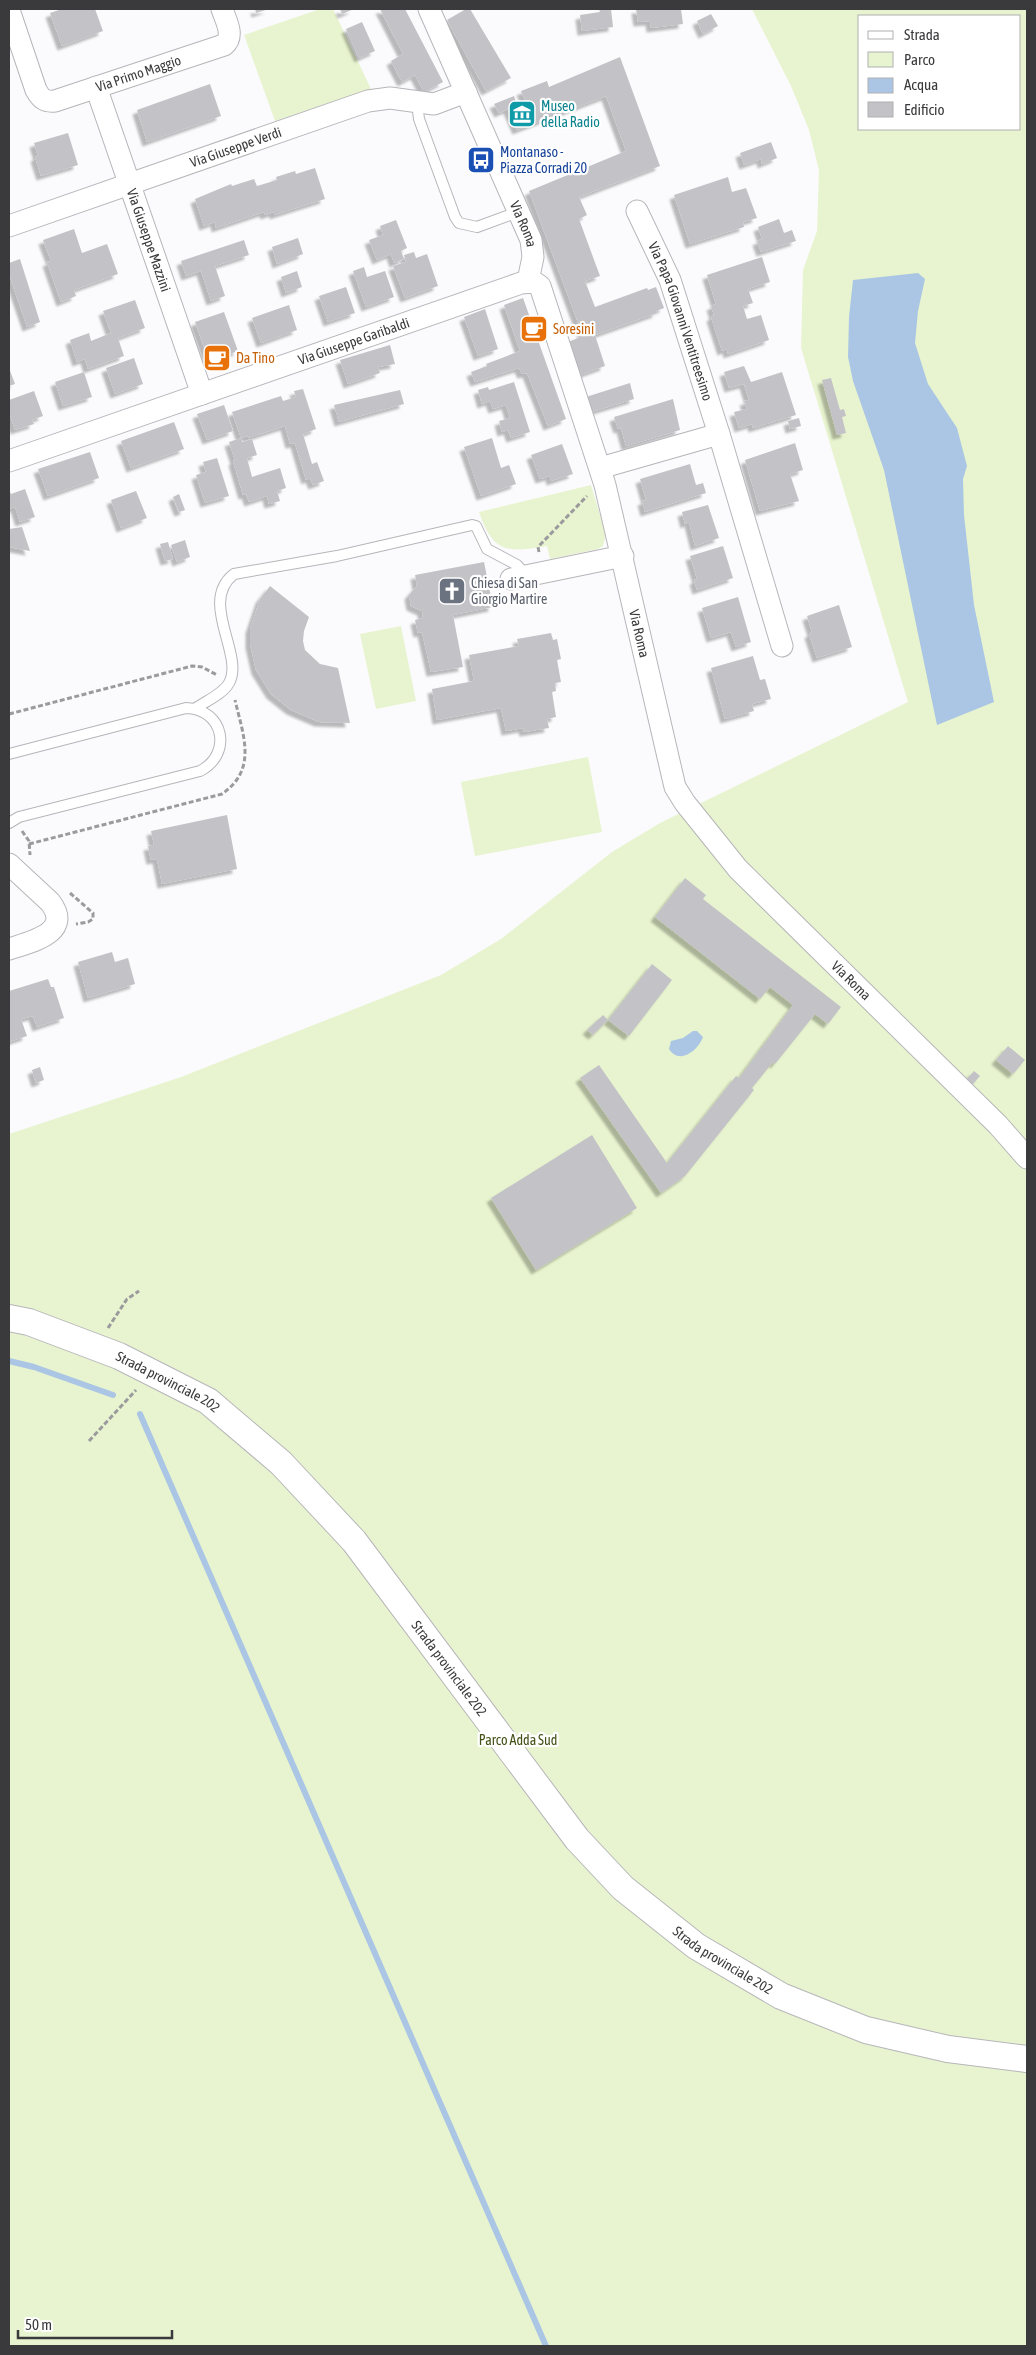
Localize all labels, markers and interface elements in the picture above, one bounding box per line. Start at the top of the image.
legend [858,15,1021,130]
text: Strada [904,26,940,43]
text: Parco [904,51,935,68]
street label: Via Primo Maggio [94,52,183,95]
text: Acqua [904,76,938,93]
place label: Museo della Radio [541,98,600,130]
museum icon: Museo della Radio [507,99,537,129]
text: Edificio [904,101,945,118]
street label: Via Giuseppe Verdi [188,124,283,170]
place label: Montanaso - Piazza Corradi 20 [500,144,588,176]
bus stop icon: Montanaso - Piazza Corradi 20 [466,145,496,175]
street label: Via Giuseppe Mazzini [124,186,174,294]
street label: Via Roma [507,198,540,248]
street label: Via Papa Giovanni Ventitreesimo [645,239,716,403]
street label: Via Giuseppe Garibaldi [296,314,412,368]
cafe icon: Soresini [519,314,549,344]
place label: Soresini [553,321,594,337]
cafe icon: Da Tino [202,343,232,373]
place label: Da Tino [236,350,275,366]
place label: Chiesa di San Giorgio Martire [471,575,547,607]
church icon: Chiesa di San Giorgio Martire [437,576,467,606]
street label: Via Roma [626,608,653,659]
street label: Via Roma [828,958,874,1003]
street label: Strada provinciale 202 [114,1348,223,1416]
street label: Strada provinciale 202 [408,1618,490,1719]
park label: Parco Adda Sud [479,1732,557,1748]
street label: Strada provinciale 202 [670,1923,776,1997]
scale bar [18,2308,171,2340]
text: 50 m [25,2316,52,2333]

